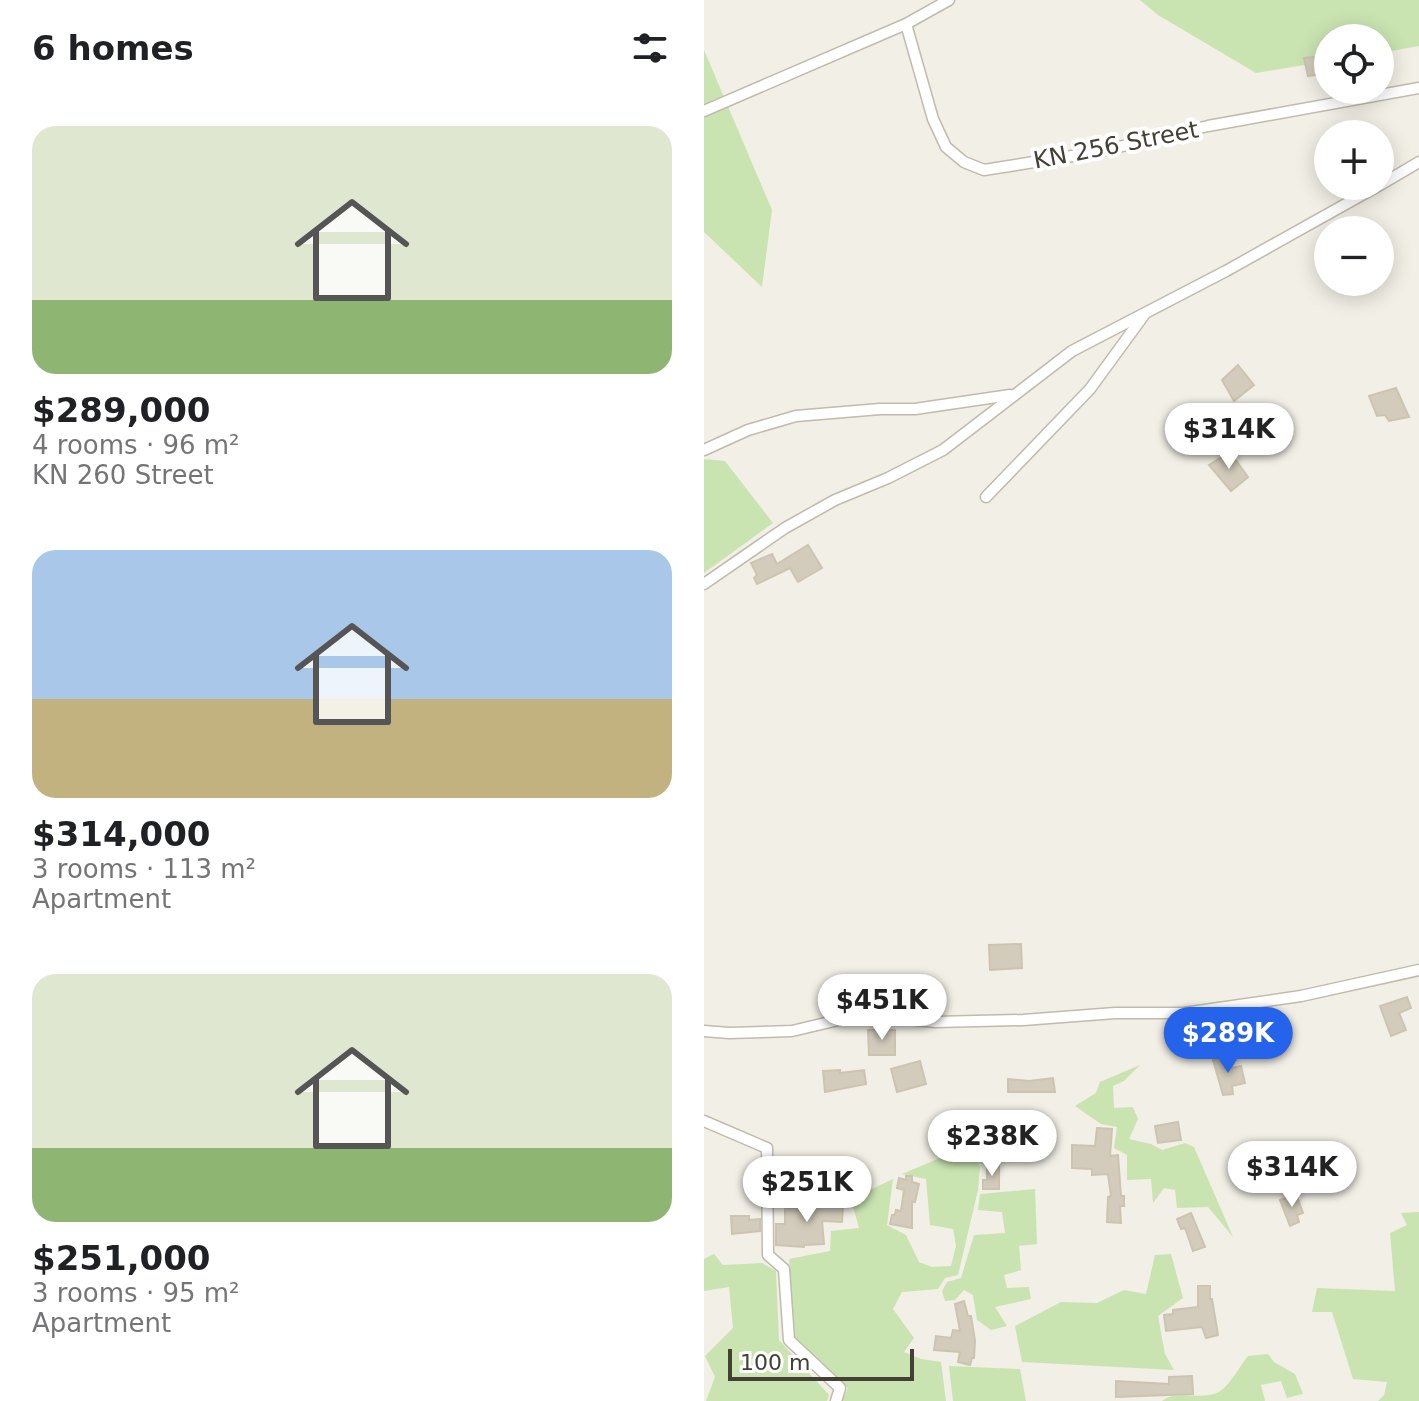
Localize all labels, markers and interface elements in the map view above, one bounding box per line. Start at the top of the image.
map controls [1314,24,1394,296]
button: locate [1314,24,1394,104]
icon: filters [628,26,672,70]
text: 6 homes [32,28,194,68]
street label: KN 256 Street [1031,115,1201,175]
button: + [1314,120,1394,200]
icon: home [280,178,424,322]
button: − [1314,216,1394,296]
text: $289,000 [32,390,211,430]
pin: $314K [1173,403,1285,471]
text: $314K [1183,414,1275,444]
text: 4 rooms · 96 m² [32,430,240,460]
text: KN 260 Street [32,460,214,490]
icon: home [280,602,424,746]
text: $314,000 [32,814,211,854]
text: 3 rooms · 113 m² [32,854,256,884]
text: Apartment [32,884,171,914]
pin: $451K [826,974,938,1042]
text: $451K [836,985,928,1015]
pin: $289K [1172,1007,1284,1075]
text: $289K [1182,1018,1274,1048]
icon: home [280,1026,424,1170]
pin: $238K [936,1110,1048,1178]
text: $238K [946,1121,1038,1151]
pin: $314K [1236,1141,1348,1209]
text: $314K [1246,1152,1338,1182]
pin: $251K [751,1156,863,1224]
text: $251K [761,1167,853,1197]
text: $251,000 [32,1238,211,1278]
text: 3 rooms · 95 m² [32,1278,240,1308]
text: Apartment [32,1308,171,1338]
scale bar [728,1345,914,1381]
text: 100 m [740,1350,810,1375]

